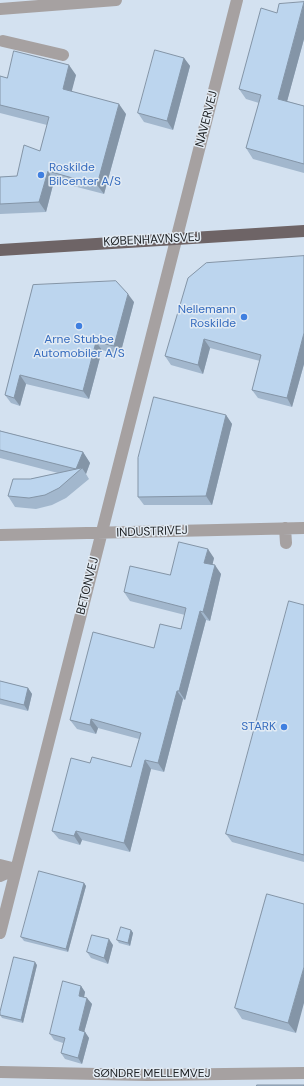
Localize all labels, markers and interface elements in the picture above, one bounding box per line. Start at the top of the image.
street label: NAVERVEJ [193,89,221,149]
place label: Roskilde Bilcenter A/S [49,161,121,189]
marker: Roskilde Bilcenter A/S [36,170,46,180]
street label: KØBENHAVNSVEJ [103,230,201,250]
place label: Nellemann Roskilde [178,303,236,331]
marker: Nellemann Roskilde [239,312,249,322]
marker: Arne Stubbe Automobiler A/S [74,321,84,331]
place label: Arne Stubbe Automobiler A/S [33,333,125,361]
street label: INDUSTRIVEJ [116,524,188,540]
street label: BETONVEJ [74,556,102,616]
place label: STARK [241,720,276,734]
marker: STARK [279,722,289,732]
street label: SØNDRE MELLEMVEJ [93,1067,211,1081]

